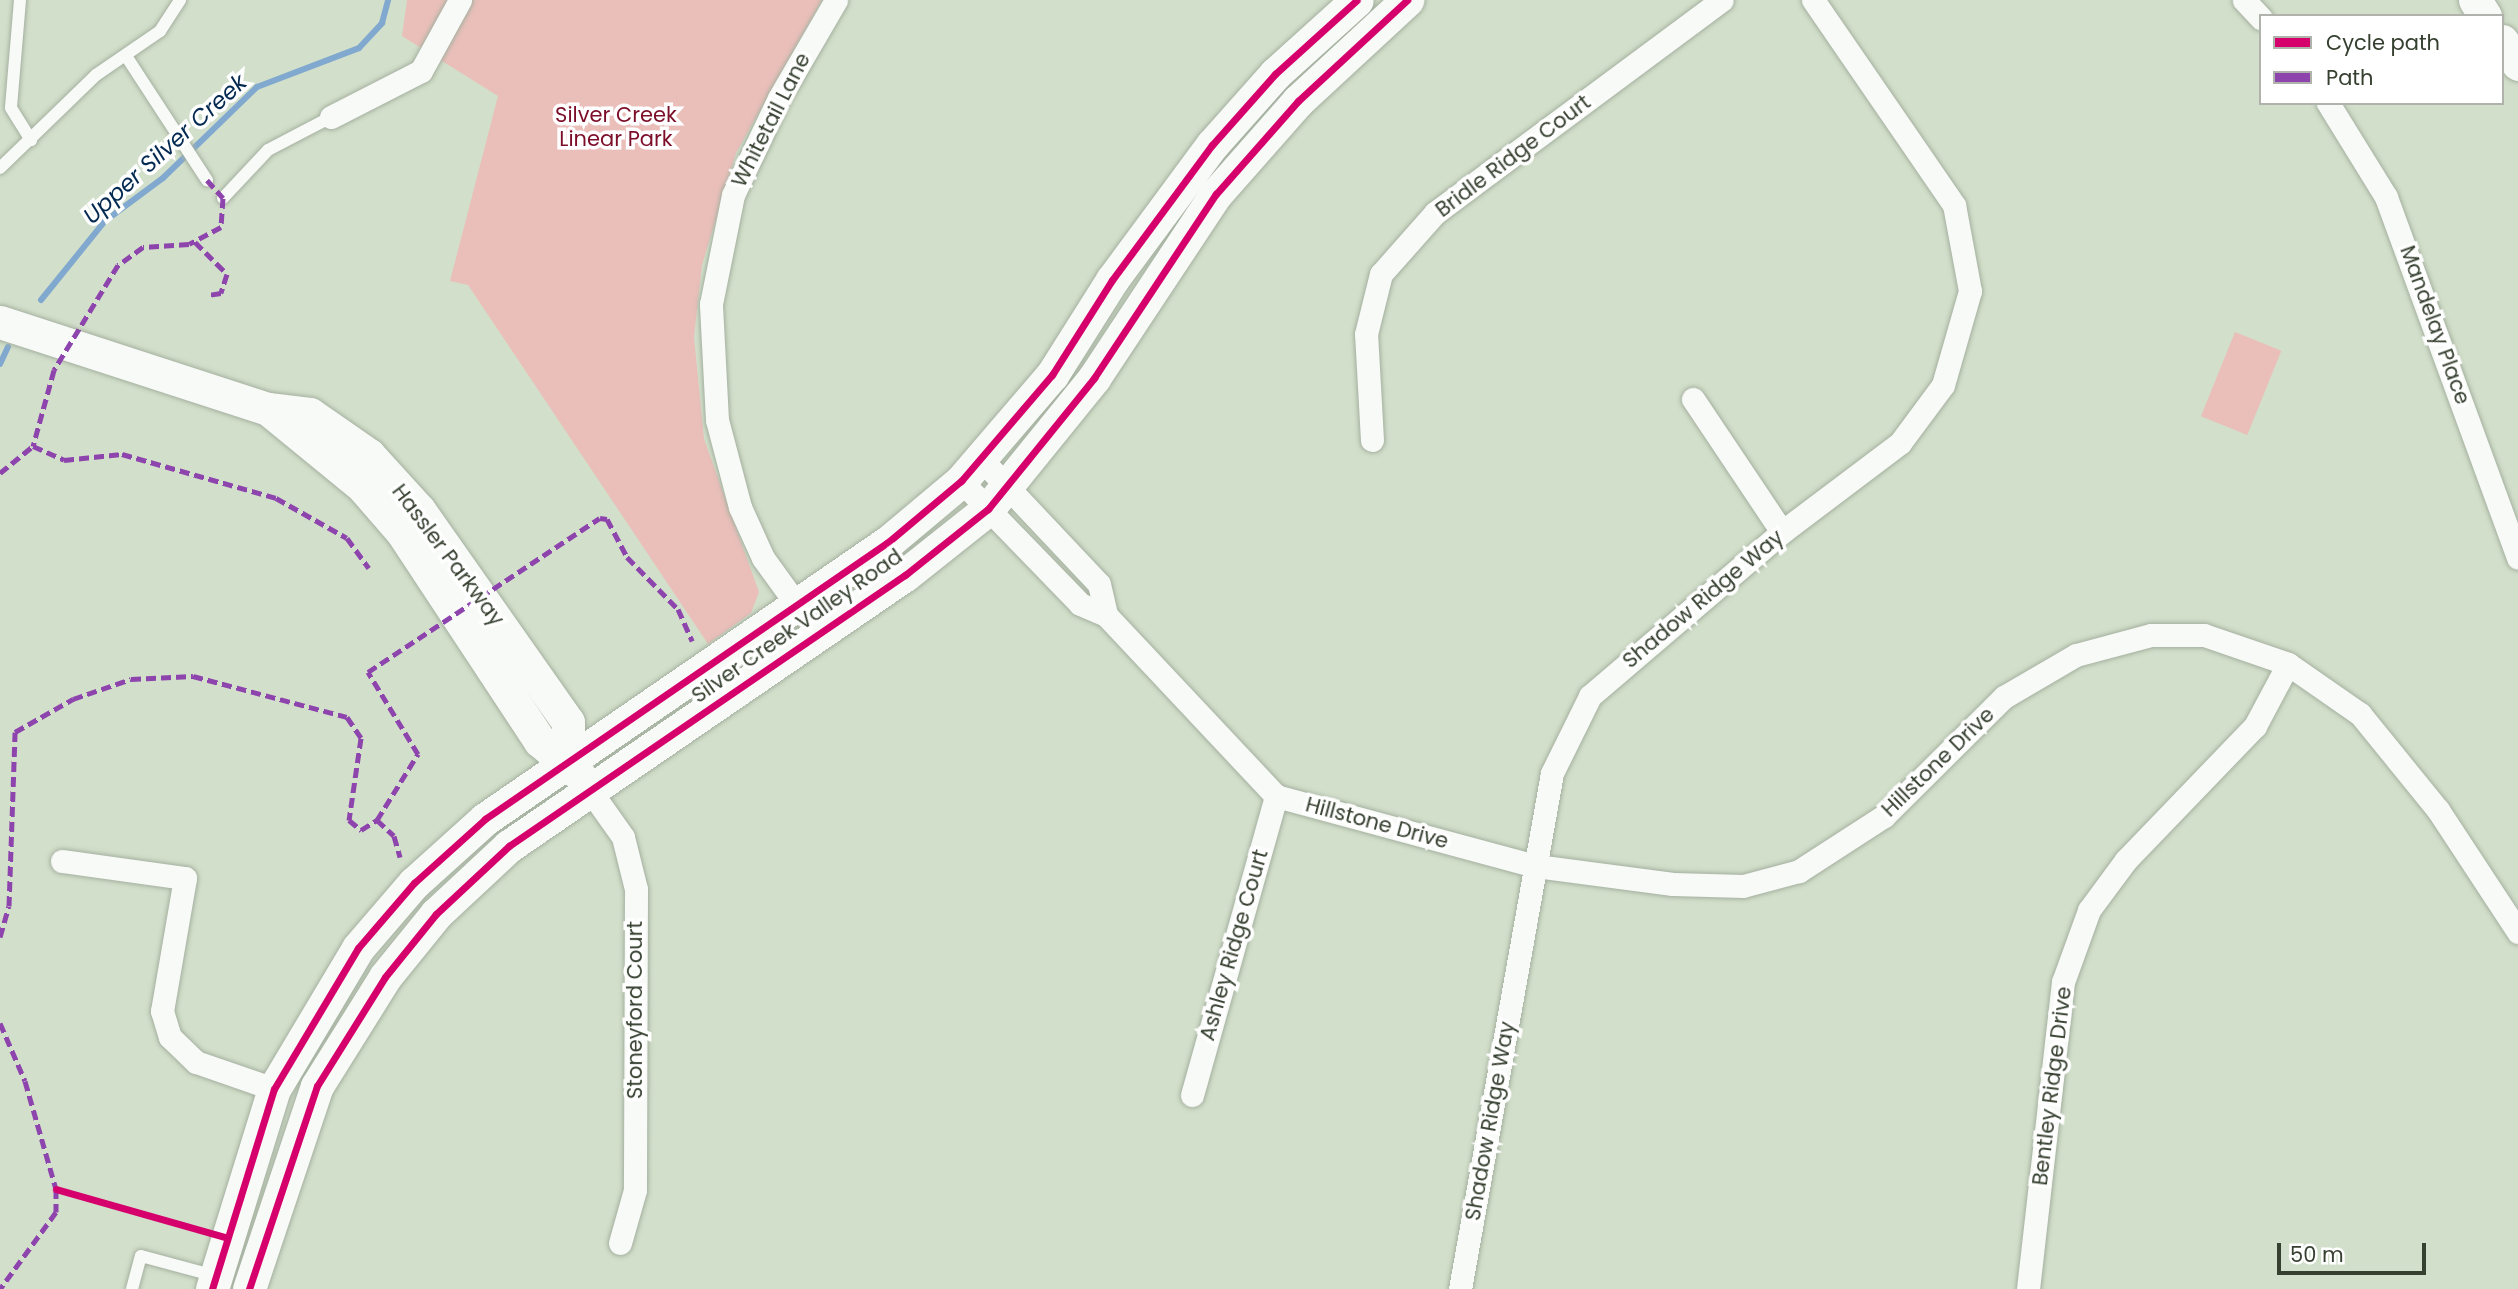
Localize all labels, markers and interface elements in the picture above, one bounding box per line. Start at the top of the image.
legend [2259,14,2504,105]
text: Cycle path [2326,28,2440,57]
street label: Whitetail Lane [726,49,816,191]
text: Path [2326,63,2373,92]
water label: Upper Silver Creek [78,68,252,230]
street label: Bridle Ridge Court [1431,90,1595,222]
park label: Silver Creek Linear Park [555,102,677,152]
street label: Mandelay Place [2395,242,2475,408]
street label: Hassler Parkway [387,479,509,631]
street label: Shadow Ridge Way [1618,524,1788,674]
street label: Silver Creek Valley Road [687,544,907,708]
street label: Hillstone Drive [1876,702,2000,822]
street label: Hillstone Drive [1303,792,1451,854]
street label: Ashley Ridge Court [1195,847,1273,1043]
street label: Stoneyford Court [622,921,648,1099]
street label: Bentley Ridge Drive [2027,985,2077,1187]
street label: Shadow Ridge Way [1460,1019,1520,1223]
scale bar [2280,1230,2429,1274]
text: 50 m [2290,1240,2344,1269]

